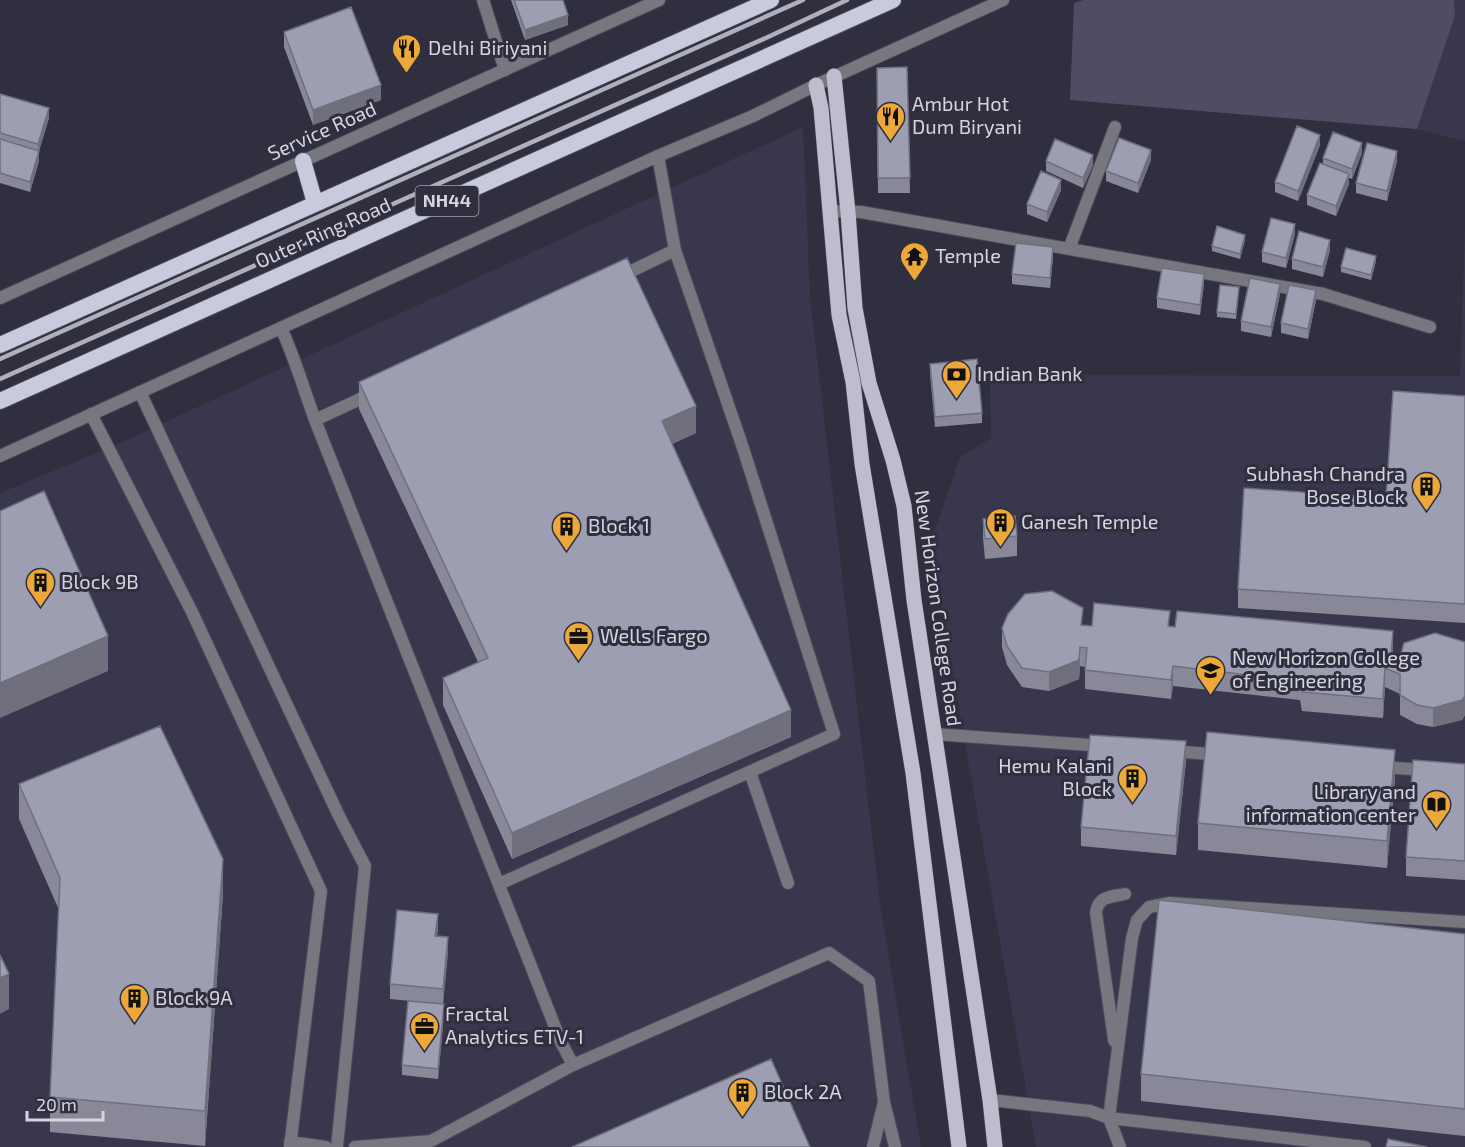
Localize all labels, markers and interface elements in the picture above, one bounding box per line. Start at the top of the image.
restaurant icon: Delhi Biriyani [391,32,423,74]
place label: Delhi Biriyani [428,35,547,59]
place label: Ambur Hot Dum Biryani [912,91,1022,138]
street label: Service Road [264,95,380,165]
restaurant icon: Ambur Hot Dum Biryani [875,100,907,142]
road number: NH44 [416,186,478,216]
street label: Outer Ring Road [251,191,394,273]
temple icon: Temple [898,240,930,282]
place label: Temple [935,243,1001,267]
bank icon: Indian Bank [940,358,972,400]
place label: Indian Bank [977,361,1083,385]
place label: Subhash Chandra Bose Block [1246,461,1405,508]
building icon: Subhash Chandra Bose Block [1410,470,1442,512]
street label: New Horizon College Road [911,488,967,728]
building icon: Ganesh Temple [984,506,1016,548]
place label: Ganesh Temple [1021,509,1159,533]
building icon: Block 1 [551,510,583,552]
place label: Block 1 [588,513,650,537]
building icon: Block 9B [24,566,56,608]
place label: Block 9B [61,569,139,593]
office icon: Wells Fargo [563,620,595,662]
place label: Wells Fargo [600,623,708,647]
place label: New Horizon College of Engineering [1232,645,1420,692]
school or university icon: New Horizon College of Engineering [1195,654,1227,696]
place label: Hemu Kalani Block [998,753,1112,800]
building icon: Hemu Kalani Block [1117,762,1149,804]
place label: Library and information center [1246,779,1416,826]
library icon: Library and information center [1421,788,1453,830]
building icon: Block 9A [118,982,150,1024]
place label: Block 9A [155,985,233,1009]
place label: Fractal Analytics ETV-1 [445,1001,584,1048]
office icon: Fractal Analytics ETV-1 [408,1010,440,1052]
building icon: Block 2A [727,1076,759,1118]
place label: Block 2A [764,1079,842,1103]
scale bar [27,1084,104,1122]
text: 20 m [36,1093,77,1115]

